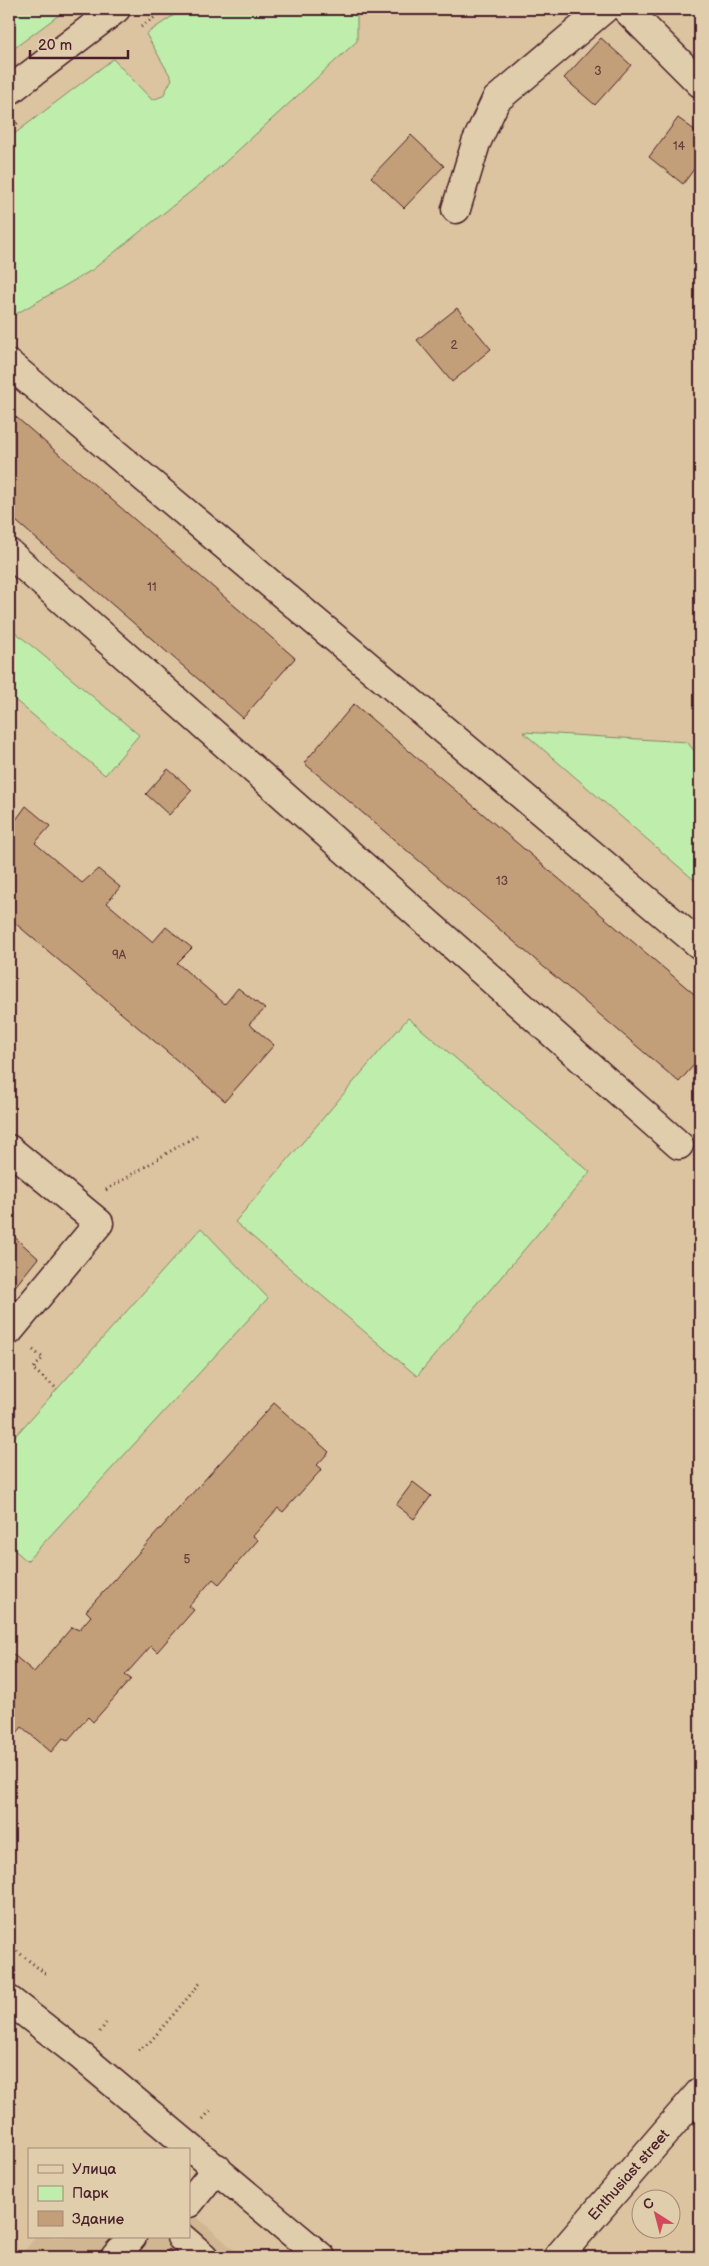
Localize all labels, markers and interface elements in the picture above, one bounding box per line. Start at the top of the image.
scale bar [30,28,128,60]
text: 20 m [38,36,72,55]
house number: 3 [594,64,602,79]
house number: 14 [673,139,686,154]
house number: 2 [450,338,458,353]
house number: 11 [147,580,157,595]
house number: 13 [496,874,508,889]
house number: 9А [112,948,127,963]
house number: 5 [184,1552,191,1567]
street label: Enthusiast street [584,2125,674,2224]
legend [28,2148,190,2238]
text: Улица [72,2160,117,2179]
text: Парк [72,2184,109,2203]
north arrow [632,2188,682,2238]
text: С [640,2194,658,2214]
text: Здание [72,2210,124,2229]

